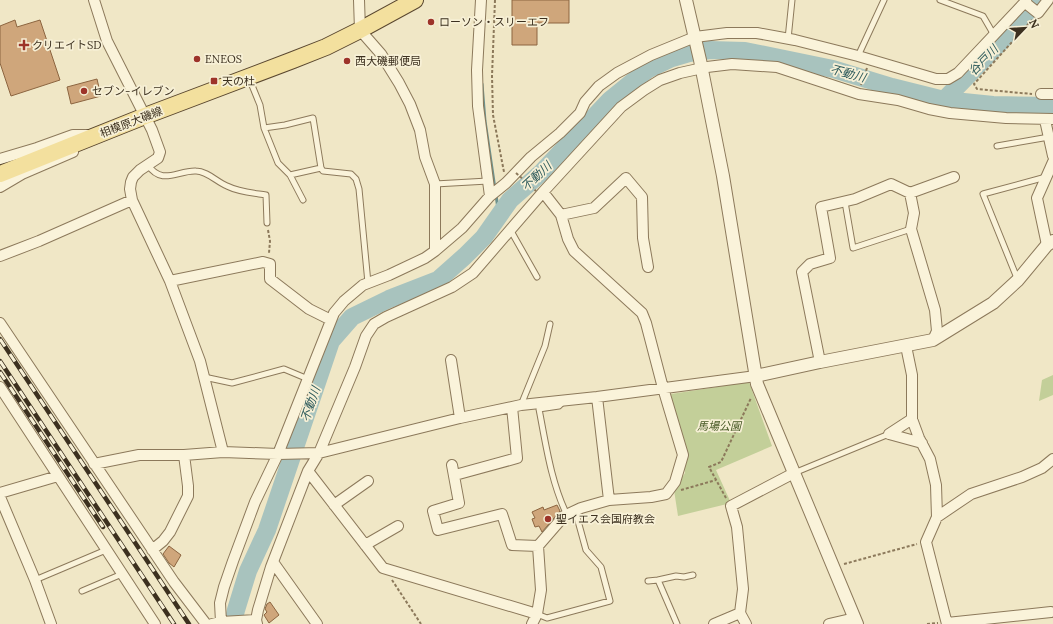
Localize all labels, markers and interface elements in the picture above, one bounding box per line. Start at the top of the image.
north arrow [1005,8,1045,48]
place label: ローソン・スリーエフ [439,15,549,29]
marker: ローソン・スリーエフ [426,17,436,27]
text: N [1026,17,1042,31]
place label: クリエイトSD [32,38,101,52]
marker: クリエイトSD [19,40,29,50]
water label: 谷戸川 [965,40,1002,78]
place label: ENEOS [205,52,242,66]
marker: ENEOS [192,54,202,64]
place label: 西大磯郵便局 [355,54,421,68]
marker: 西大磯郵便局 [342,56,352,66]
water label: 不動川 [829,61,869,85]
place label: 天の杜 [222,74,255,88]
marker: 天の杜 [209,76,219,86]
place label: セブン-イレブン [92,84,174,98]
marker: セブン-イレブン [79,86,89,96]
street label: 相模原大磯線 [98,104,164,140]
water label: 不動川 [518,157,556,194]
water label: 不動川 [297,383,324,423]
park label: 馬場公園 [697,419,743,433]
place label: 聖イエス会国府教会 [556,512,655,526]
marker: 聖イエス会国府教会 [543,514,553,524]

